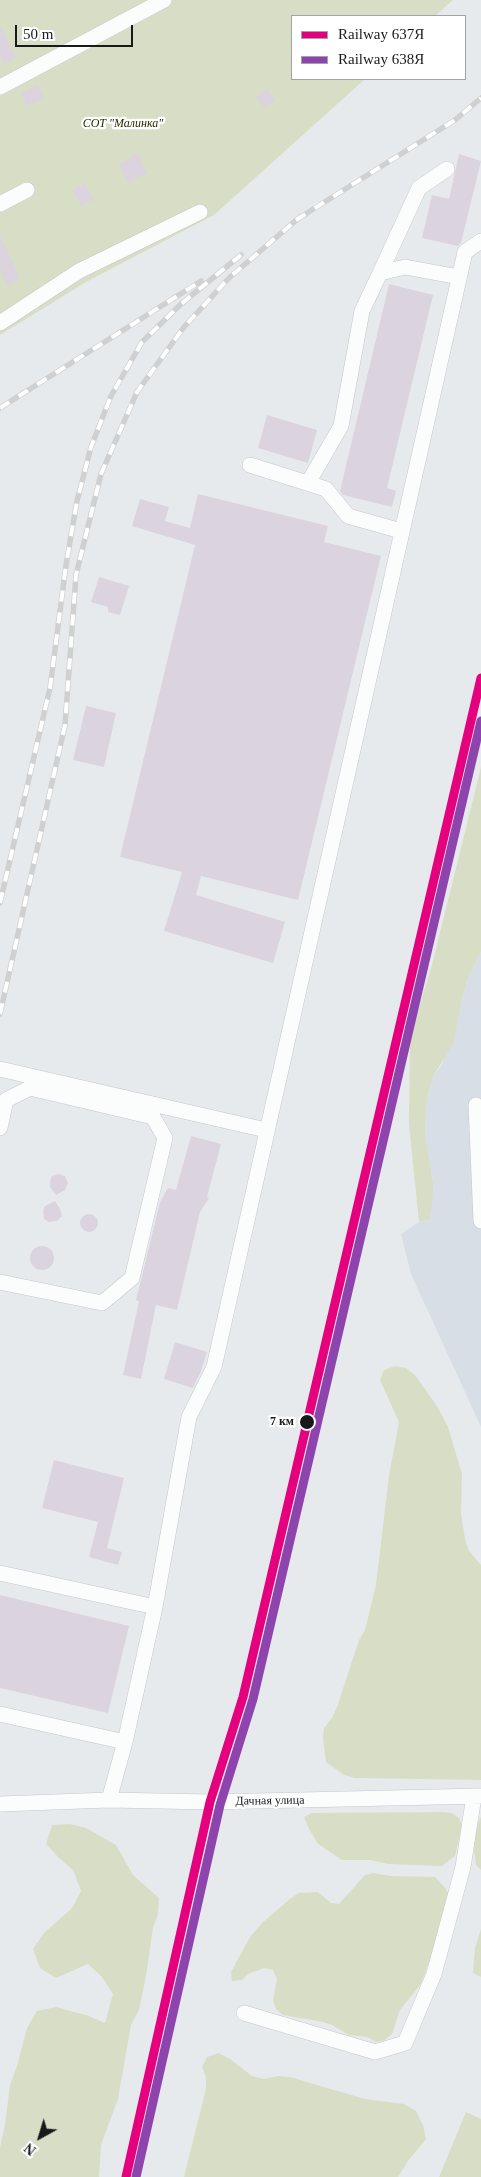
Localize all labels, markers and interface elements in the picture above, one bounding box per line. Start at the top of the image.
scale bar [18,15,135,47]
legend [291,15,466,80]
text: 50 m [23,26,53,42]
text: Railway 637Я [338,26,424,42]
text: Railway 638Я [338,51,424,67]
park label: СОТ "Малинка" [83,117,163,131]
marker: 7 км [298,1413,316,1431]
place label: 7 км [270,1415,294,1429]
street label: Дачная улица [235,1793,305,1809]
north arrow [15,2112,65,2162]
text: N [22,2140,39,2158]

